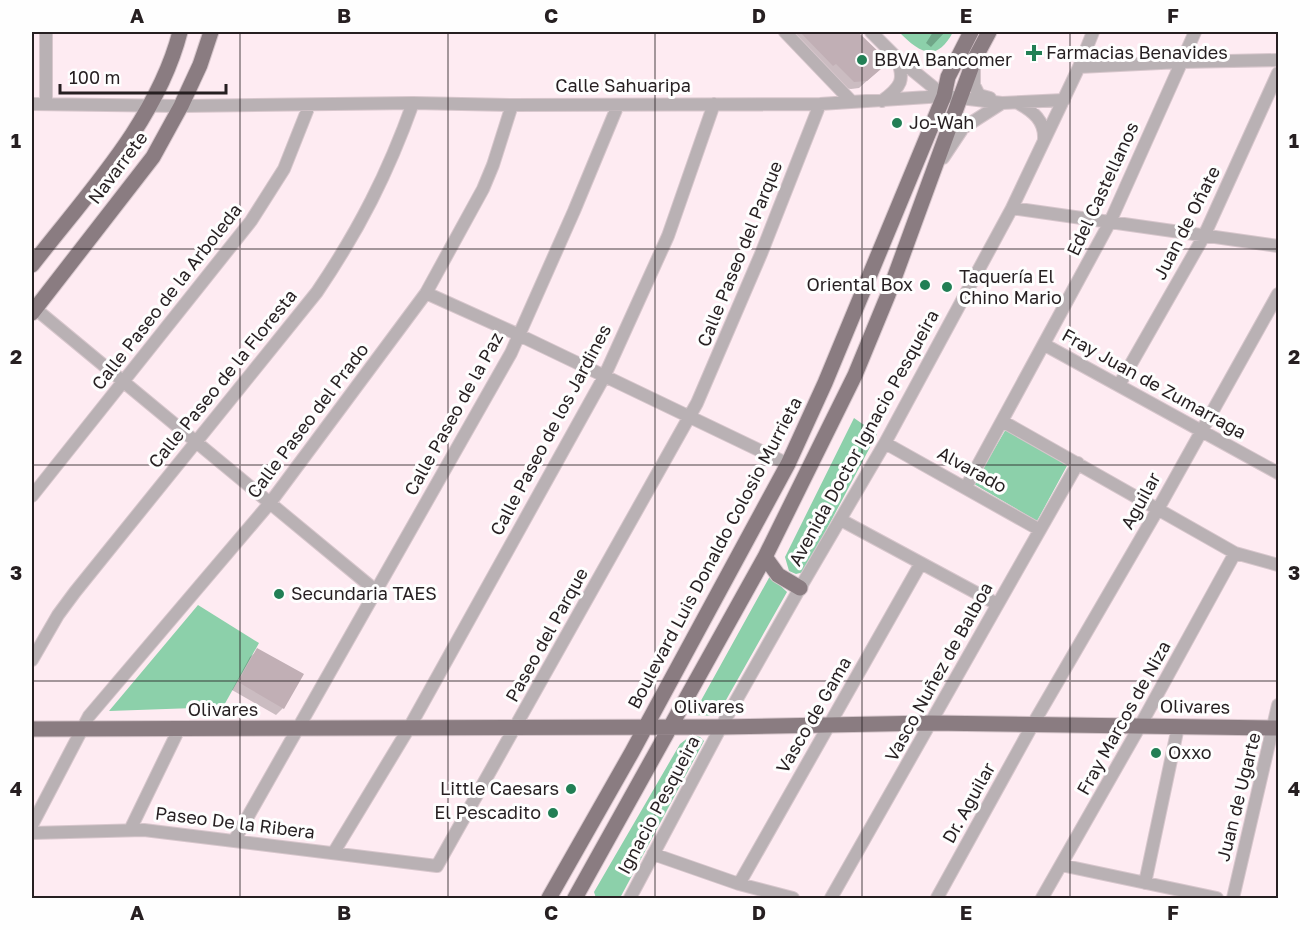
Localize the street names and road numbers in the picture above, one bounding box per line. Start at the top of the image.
street label: Calle Sahuaripa [555,74,691,96]
street label: Edel Castellanos [1061,118,1143,259]
street label: Navarrete [83,127,152,208]
street label: Calle Paseo del Parque [692,157,786,350]
street label: Juan de Oñate [1148,162,1224,283]
street label: Calle Paseo de la Arboleda [87,199,246,394]
street label: Calle Paseo de la Floresta [143,285,301,472]
street label: Avenida Doctor Ignacio Pesqueira [783,306,943,569]
street label: Calle Paseo de los Jardines [485,320,615,539]
street label: Fray Juan de Zumarraga [1059,323,1250,443]
street label: Calle Paseo de la Paz [399,328,507,499]
street label: Calle Paseo del Prado [242,339,373,502]
street label: Boulevard Luis Donaldo Colosio Murrieta [622,393,806,712]
street label: Alvarado [934,441,1011,497]
street label: Aguilar [1116,468,1165,533]
street label: Paseo del Parque [500,564,592,705]
street label: Vasco Nuñez de Balboa [880,578,997,765]
street label: Fray Marcos de Niza [1072,637,1175,798]
street label: Vasco de Gama [771,652,855,777]
street label: Olivares [1160,694,1230,718]
street label: Olivares [674,695,744,717]
street label: Olivares [188,698,258,720]
street label: Juan de Ugarte [1211,730,1265,863]
street label: Ignacio Pesqueira [612,731,704,878]
street label: Dr. Aguilar [937,758,999,847]
street label: Paseo De la Ribera [154,801,316,843]

